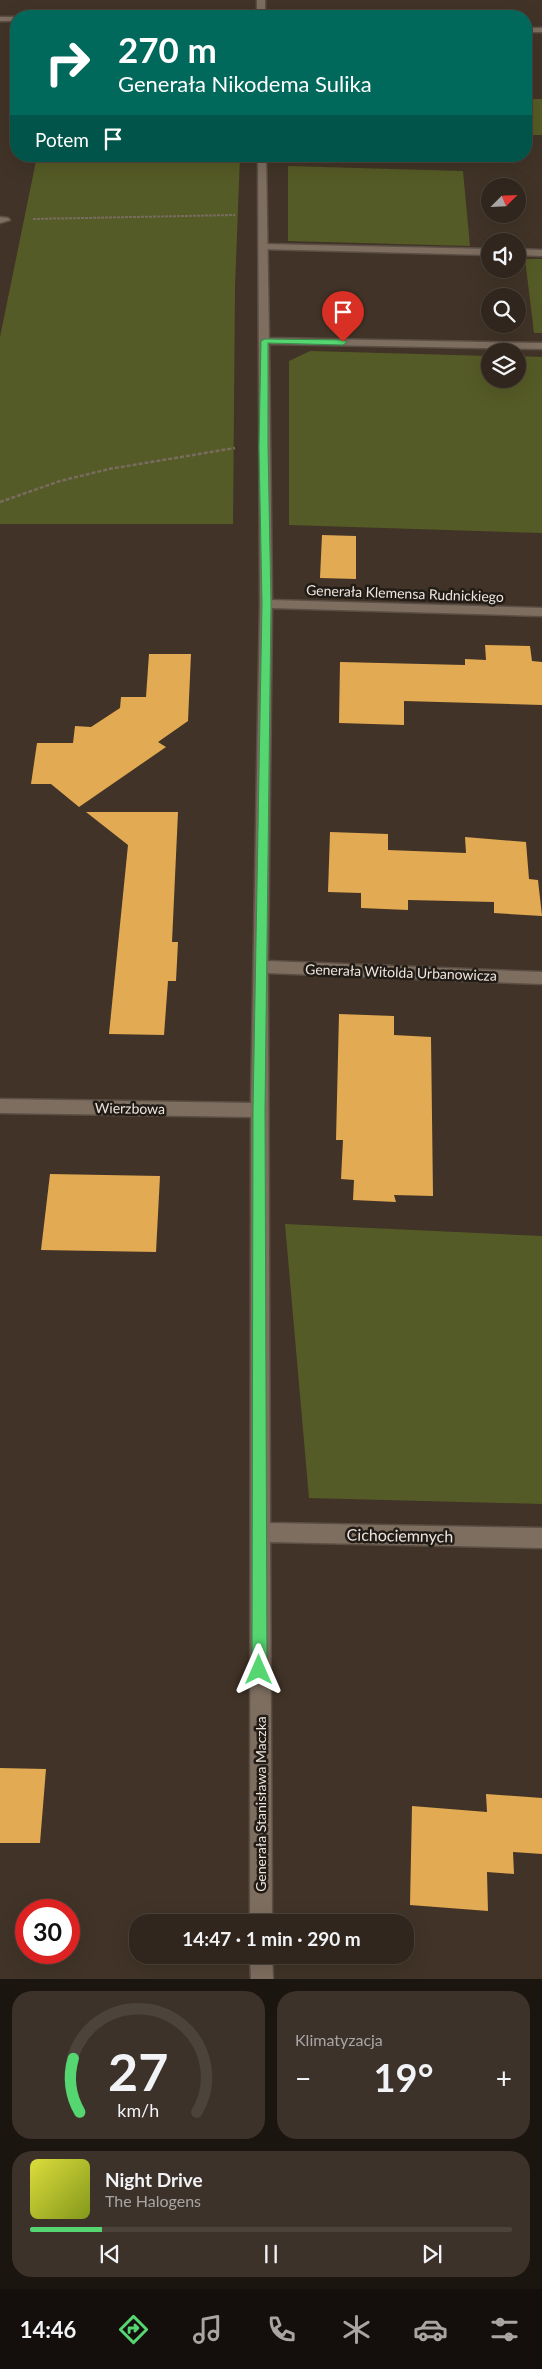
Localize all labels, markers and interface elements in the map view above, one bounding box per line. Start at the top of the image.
text: 270 m [118,28,217,70]
icon: right [35,30,100,95]
text: Generała Nikodema Sulika [118,70,372,97]
icon: arrive [99,125,127,153]
text: Potem [35,128,89,151]
north arrow [481,178,526,222]
map controls [481,178,526,388]
button: sound [481,233,526,278]
button: search [481,288,526,333]
pin [322,291,364,342]
icon: arrive [329,298,357,326]
button: layers [481,343,526,388]
street label: Generała Klemensa Rudnickiego [306,581,504,605]
street label: Generała Witolda Urbanowicza [305,960,497,984]
street label: Wierzbowa [95,1099,165,1117]
street label: Cichociemnych [347,1525,453,1545]
position arrow [232,1643,284,1695]
street label: Generała Stanisława Maczka [252,1716,269,1892]
speed limit sign: 30 [15,1899,80,1964]
text: 14:47 · 1 min · 290 m [182,1927,361,1950]
text: Klimatyzacja [295,2030,383,2049]
text: 27 [108,2040,169,2102]
text: 19° [374,2054,433,2100]
text: − [295,2061,311,2095]
text: + [496,2061,512,2095]
text: km/h [118,2099,159,2121]
text: Night Drive [105,2168,203,2191]
text: The Halogens [105,2191,201,2210]
icon: previous [96,2240,124,2268]
icon: pause [257,2240,285,2268]
icon: next [418,2240,446,2268]
icon: directions [116,2312,151,2347]
icon: music [190,2312,225,2347]
icon: phone [264,2312,299,2347]
icon: climate [339,2312,374,2347]
icon: car [413,2312,448,2347]
icon: filters [487,2312,522,2347]
text: 14:46 [20,2316,76,2343]

